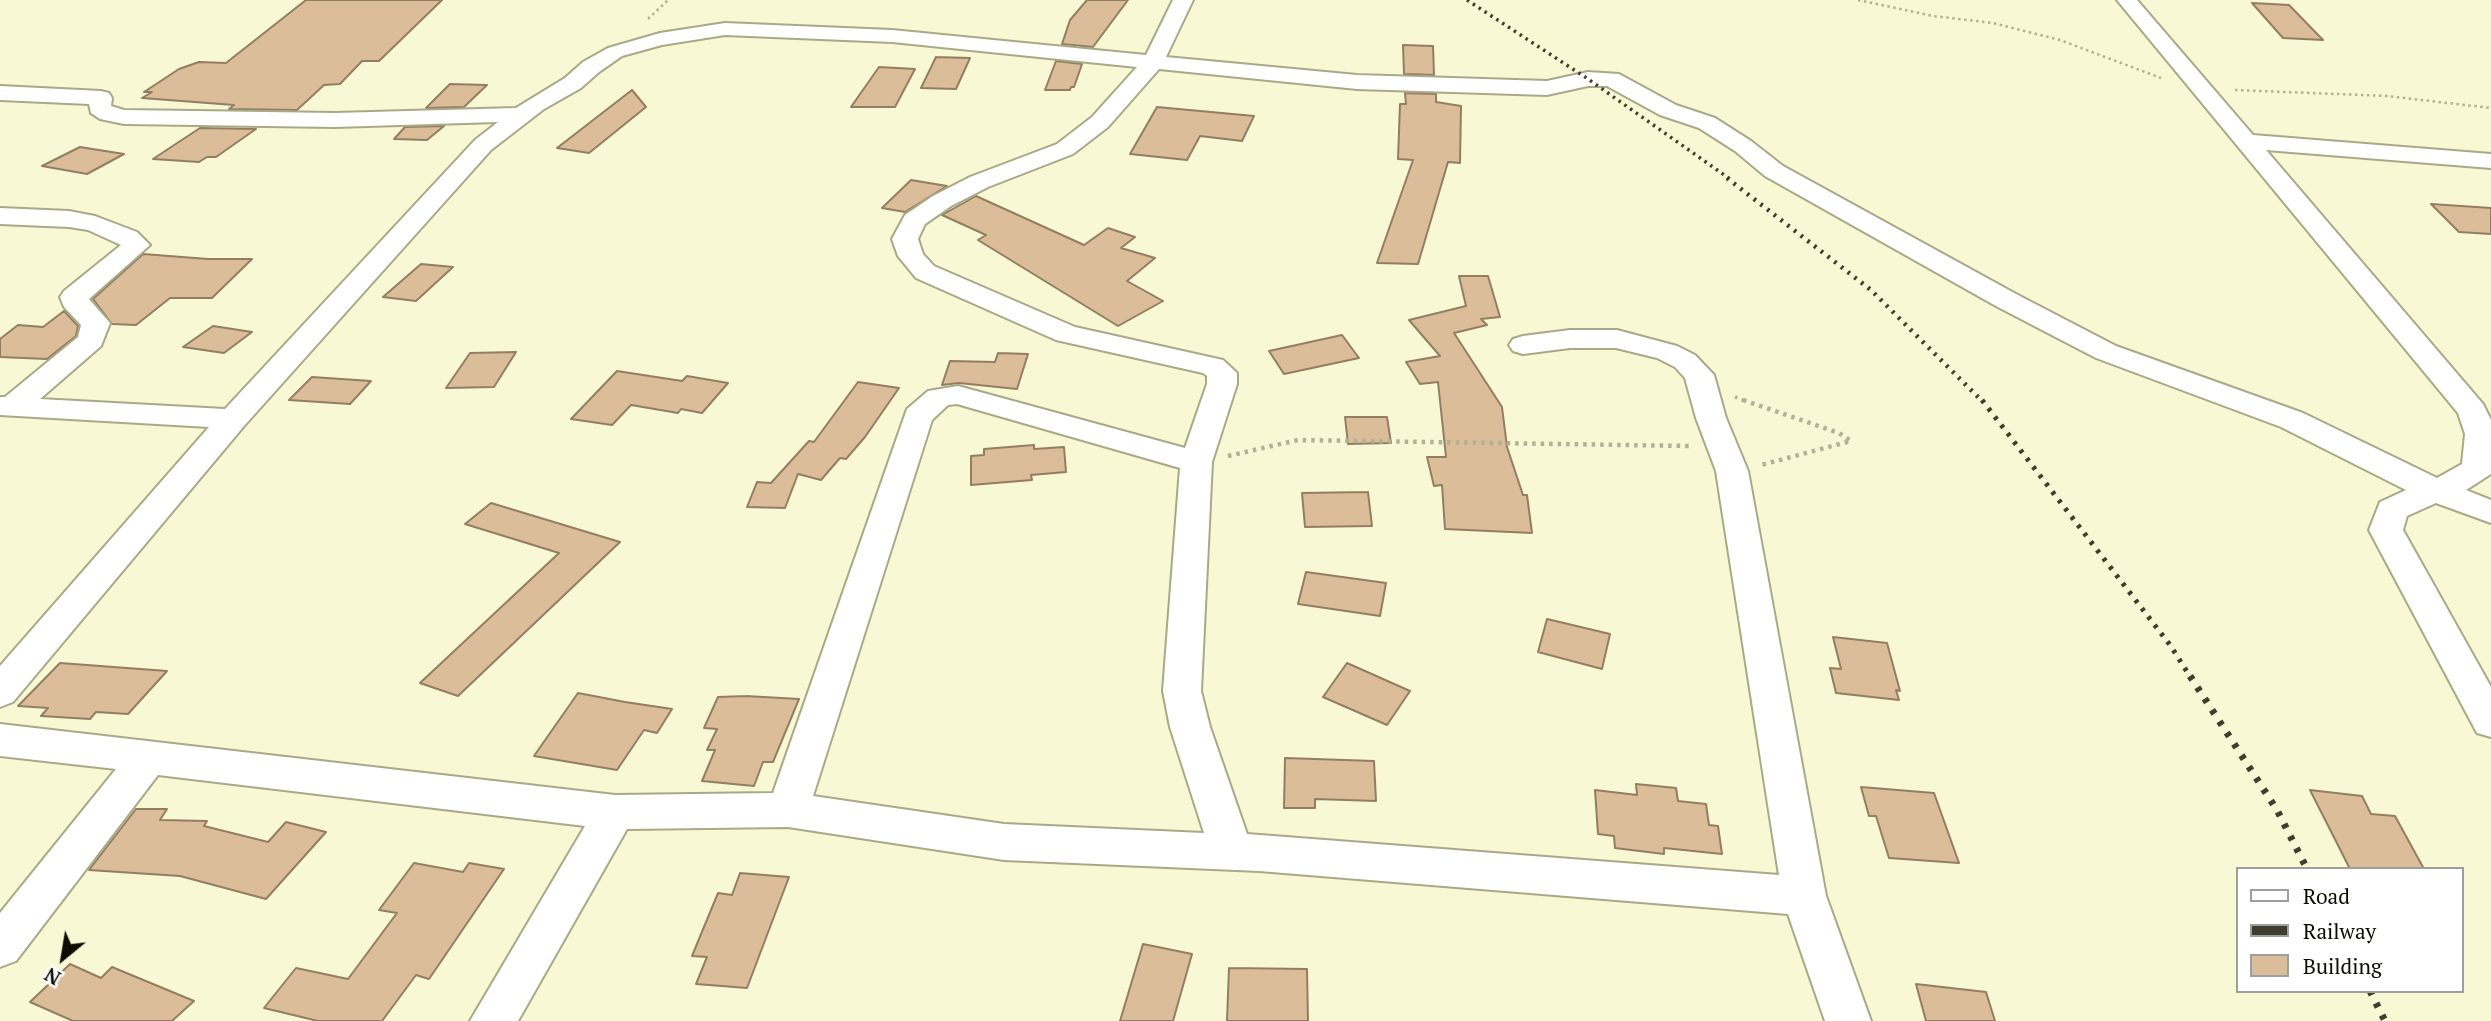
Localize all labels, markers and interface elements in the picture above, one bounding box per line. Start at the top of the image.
legend [2236,867,2463,993]
text: Road [2303,882,2350,910]
text: Railway [2303,917,2376,945]
north arrow [28,923,98,993]
text: Building [2303,952,2382,980]
text: N [40,962,65,991]

